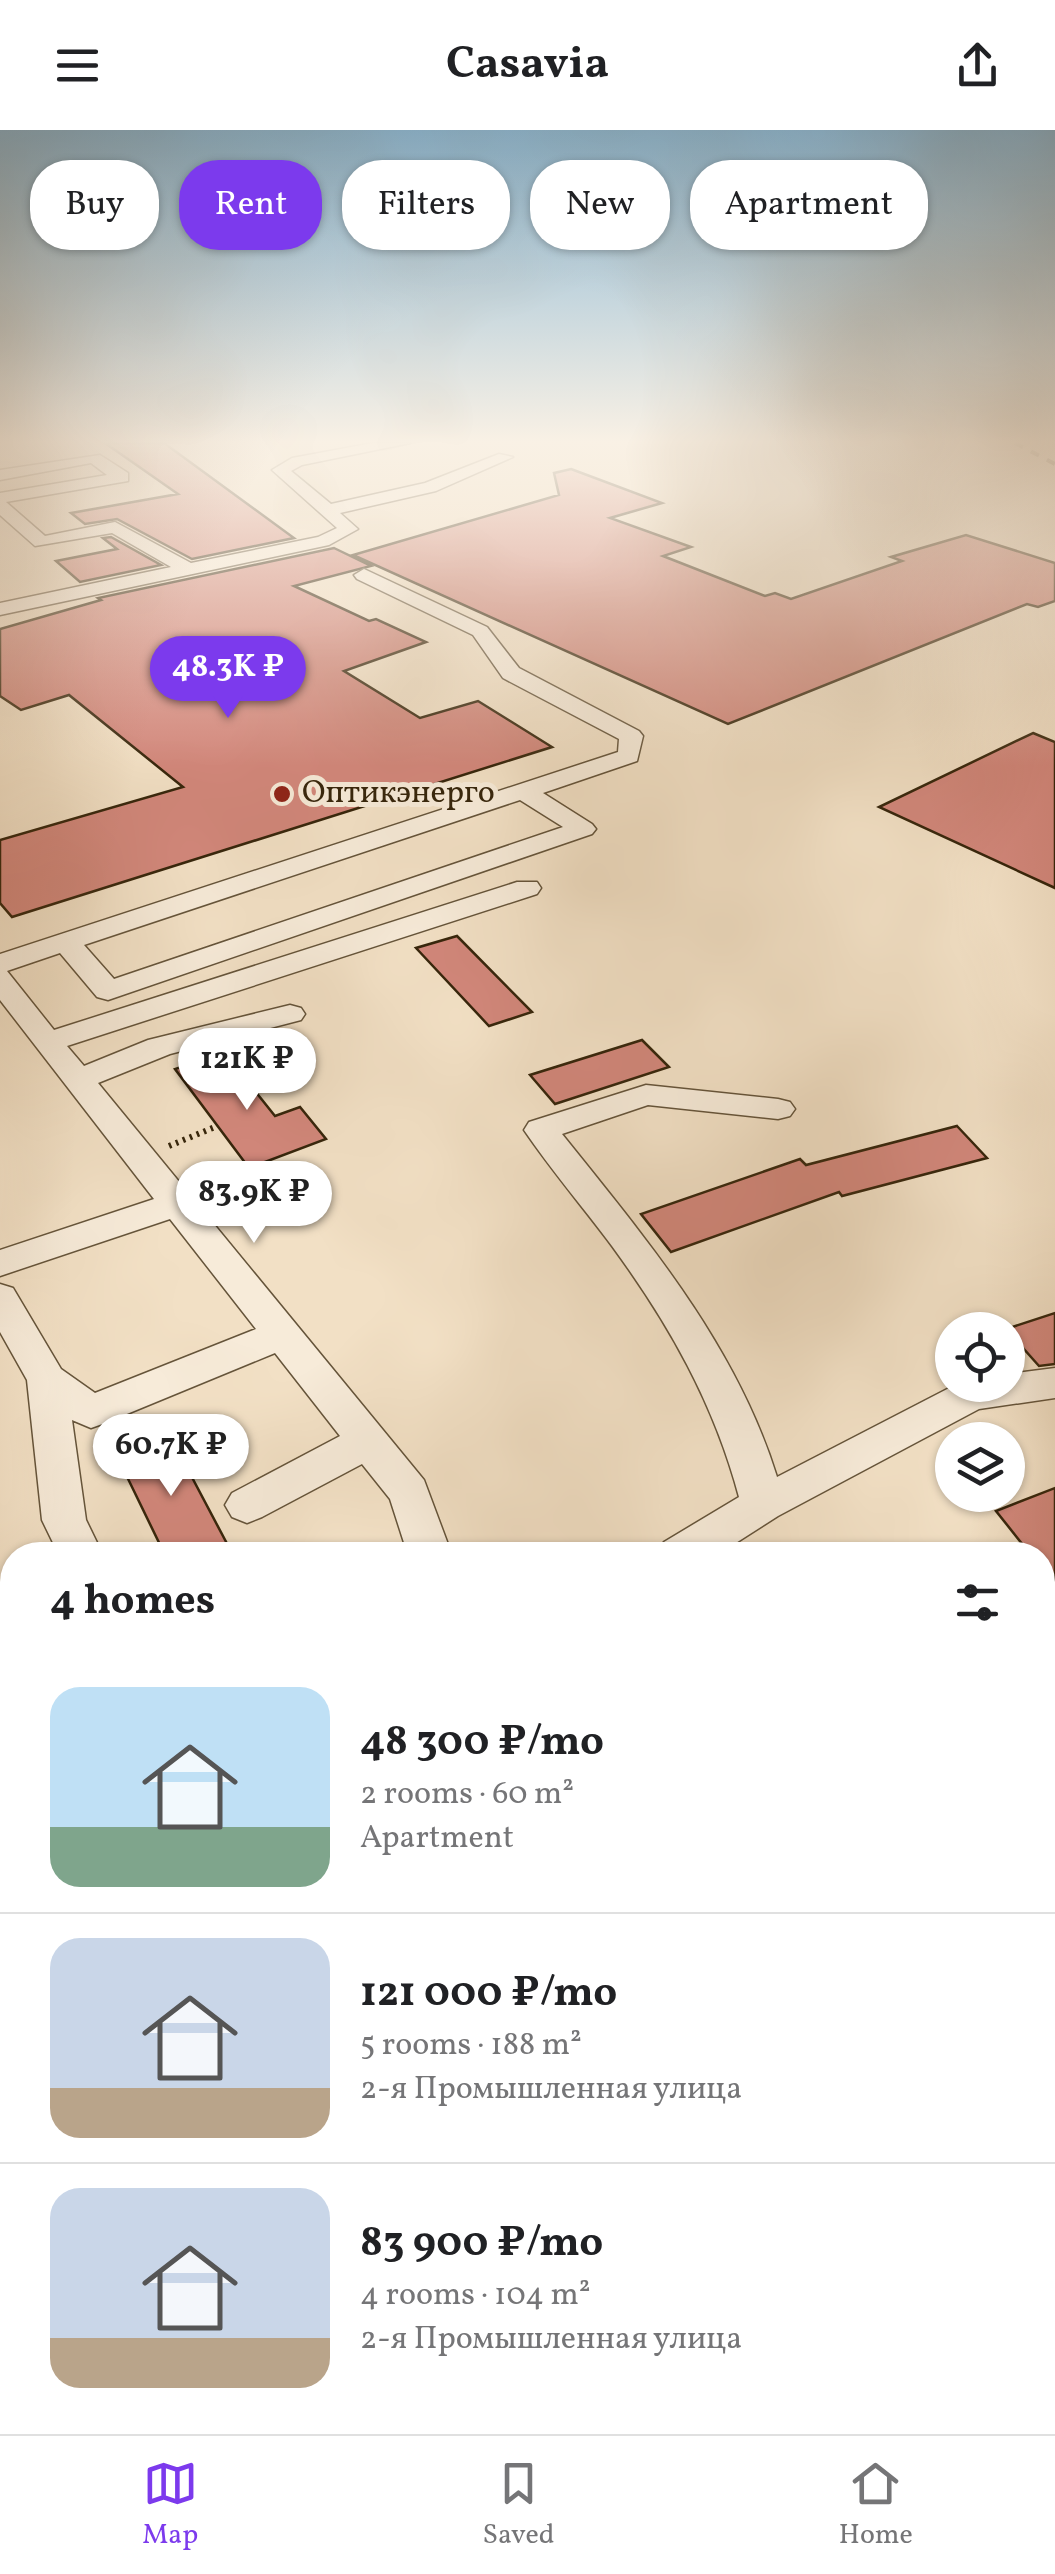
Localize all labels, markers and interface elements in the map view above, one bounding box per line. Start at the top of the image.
text: Casavia [446,34,609,97]
icon: menu [50,38,105,93]
icon: share [950,38,1005,93]
chip: Buy [30,160,159,250]
chip: Rent [179,160,322,250]
chip: Filters [342,160,510,250]
chip: New [530,160,670,250]
chip: Apartment [690,160,928,250]
pin: 48.3K ₽ [136,636,320,721]
text: 48.3K ₽ [172,646,284,690]
place label: Оптикэнерго [302,772,495,816]
marker: Оптикэнерго [271,783,293,805]
pin: 121K ₽ [166,1028,328,1113]
text: 121K ₽ [200,1038,294,1082]
pin: 83.9K ₽ [162,1161,346,1246]
text: 83.9K ₽ [198,1171,310,1215]
map controls [935,1312,1025,1512]
button: locate [935,1312,1025,1402]
pin: 60.7K ₽ [79,1414,263,1499]
button: layers [935,1422,1025,1512]
text: 60.7K ₽ [115,1424,227,1468]
text: 4 homes [50,1573,215,1632]
icon: filters [950,1575,1005,1630]
text: 48 300 ₽/mo [360,1714,604,1773]
icon: home [130,1727,250,1847]
text: 2 rooms · 60 m² [360,1773,574,1817]
text: Apartment [360,1817,514,1861]
text: 121 000 ₽/mo [360,1965,617,2024]
icon: home [130,1978,250,2098]
text: 5 rooms · 188 m² [360,2024,582,2068]
text: 2-я Промышленная улица [360,2068,742,2112]
text: 83 900 ₽/mo [360,2215,603,2274]
icon: home [130,2228,250,2348]
text: 4 rooms · 104 m² [360,2274,591,2318]
text: 2-я Промышленная улица [360,2318,742,2362]
tab: Map [142,2456,198,2555]
tab: Saved [482,2456,555,2555]
tab: Home [839,2456,913,2555]

